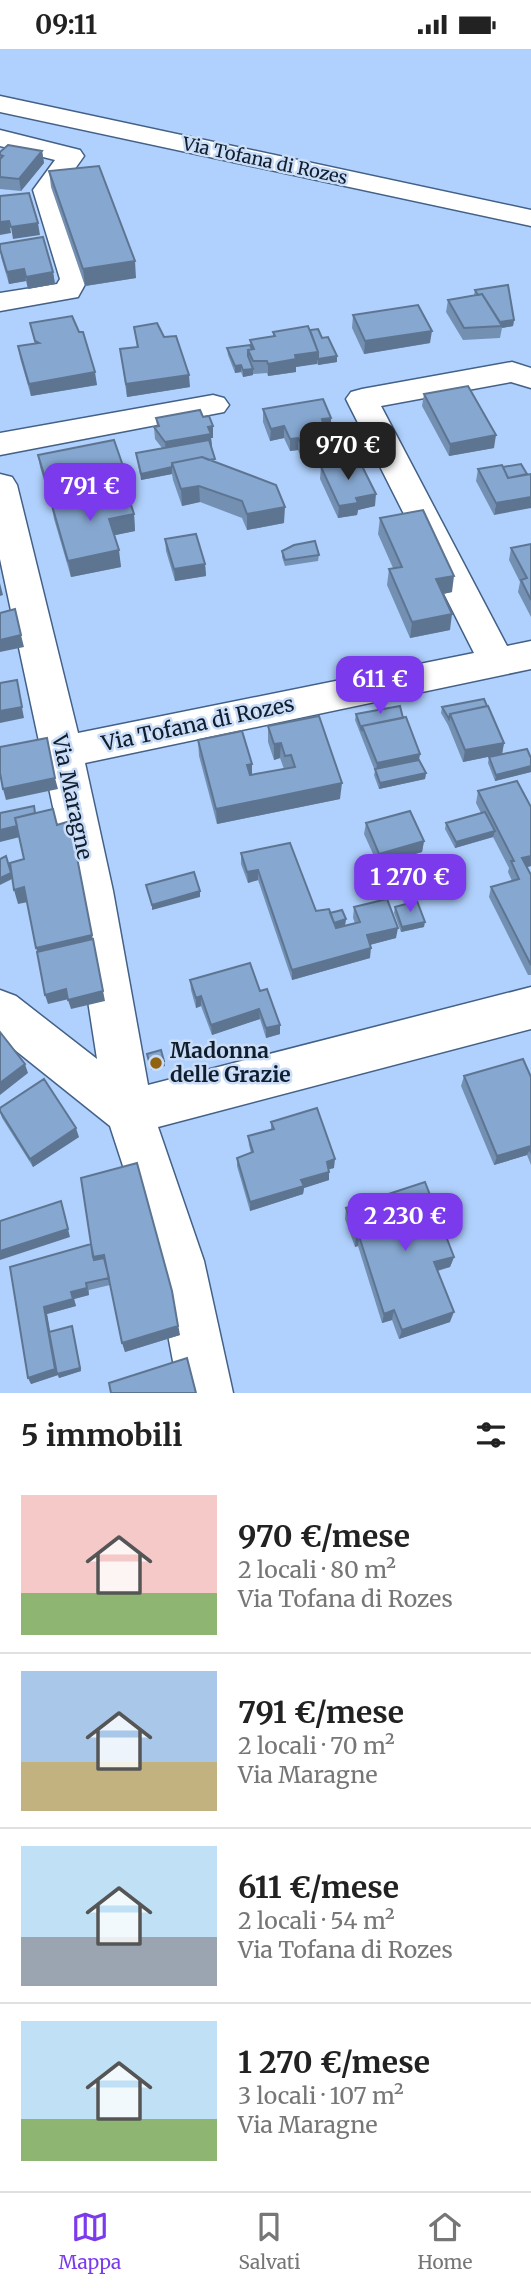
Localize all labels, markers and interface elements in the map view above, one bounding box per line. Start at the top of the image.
text: 09:11 [35,8,97,41]
street label: Via Tofana di Rozes [180,132,350,189]
pin: 970 € [299,423,397,482]
text: 970 € [316,430,380,459]
pin: 791 € [41,463,139,523]
text: 791 € [60,471,120,500]
pin: 611 € [331,657,429,716]
text: 611 € [352,664,408,693]
street label: Via Tofana di Rozes [98,690,297,757]
street label: Via Maragne [46,731,99,862]
pin: 1 270 € [345,855,475,914]
text: 1 270 € [370,862,450,891]
place label: Madonna delle Grazie [170,1037,291,1088]
marker: Madonna delle Grazie [148,1055,164,1071]
pin: 2 230 € [340,1193,470,1253]
text: 2 230 € [364,1201,446,1230]
text: 5 immobili [21,1416,183,1454]
icon: filters [472,1416,510,1454]
text: 970 €/mese [238,1517,410,1555]
icon: home [77,1523,161,1607]
text: 2 locali · 80 m² [238,1555,396,1584]
text: Via Tofana di Rozes [238,1584,453,1613]
text: 791 €/mese [238,1693,404,1731]
icon: home [77,1699,161,1783]
text: 2 locali · 70 m² [238,1731,395,1760]
text: Via Maragne [238,1760,377,1789]
text: 611 €/mese [238,1868,399,1906]
icon: home [77,1874,161,1958]
text: 2 locali · 54 m² [238,1906,395,1935]
text: Via Tofana di Rozes [238,1935,453,1964]
text: 1 270 €/mese [238,2043,430,2081]
icon: home [77,2049,161,2133]
text: 3 locali · 107 m² [238,2081,404,2110]
text: Via Maragne [238,2110,377,2139]
tab: Mappa [59,2208,121,2274]
tab: Salvati [238,2208,300,2274]
tab: Home [418,2208,472,2274]

